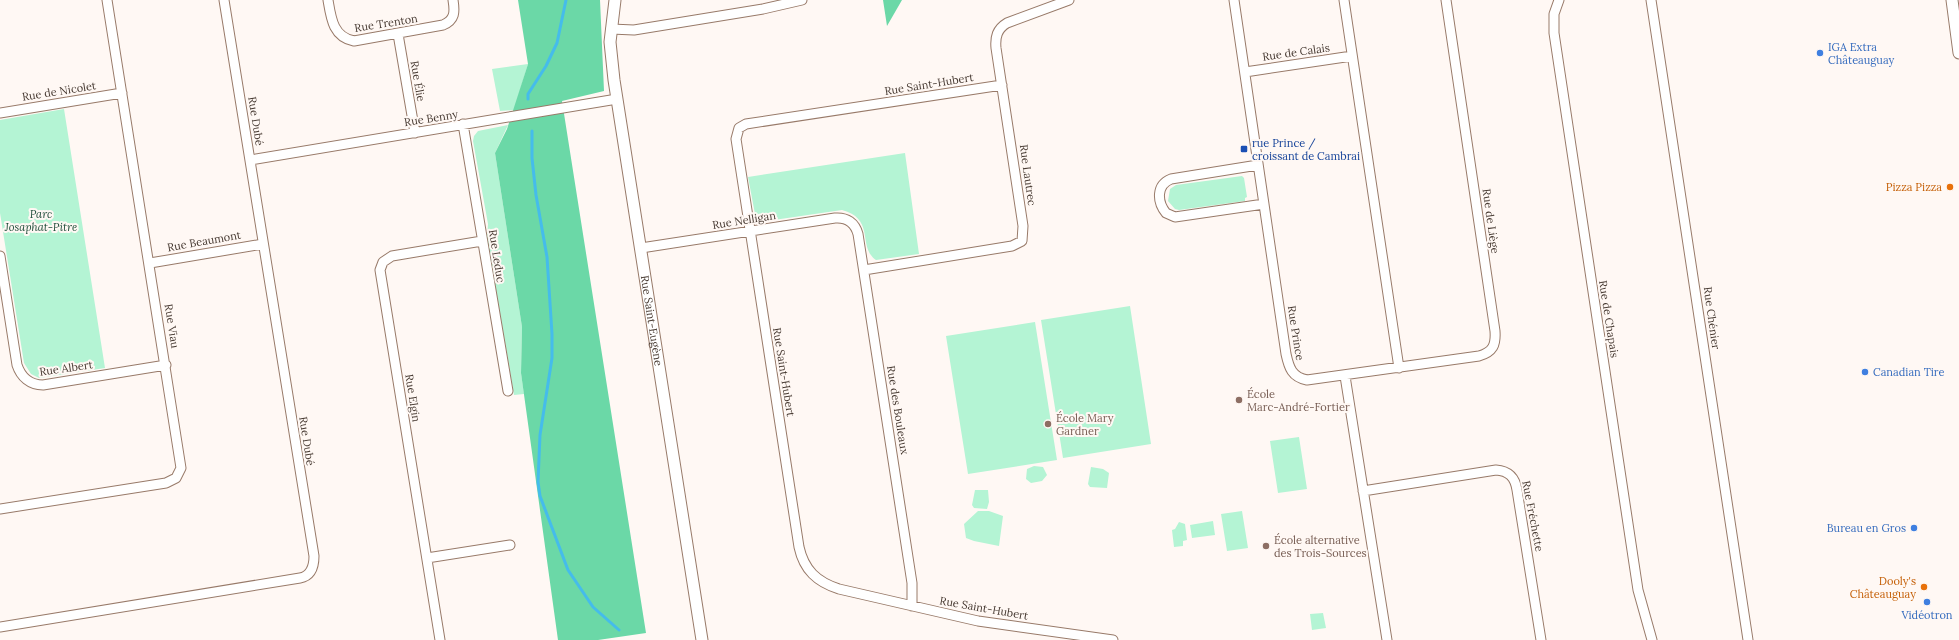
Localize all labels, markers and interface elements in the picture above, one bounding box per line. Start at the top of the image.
street label: Rue Trenton [353,11,419,35]
street label: Rue de Calais [1261,40,1331,64]
place label: IGA Extra Châteauguay [1828,40,1894,67]
marker: IGA Extra Châteauguay [1815,48,1825,58]
street label: Rue Élie [408,59,428,103]
street label: Rue Saint-Hubert [884,70,975,98]
street label: Rue de Nicolet [21,78,98,104]
street label: Rue Dubé [245,95,267,147]
street label: Rue Benny [403,107,459,129]
place label: rue Prince / croissant de Cambrai [1252,136,1360,163]
street label: Rue Lautrec [1017,143,1039,207]
marker: rue Prince / croissant de Cambrai [1239,144,1249,154]
place label: Pizza Pizza [1886,180,1942,194]
marker: Pizza Pizza [1945,182,1955,192]
street label: Rue de Liège [1480,188,1502,254]
park label: Parc Josaphat-Pitre [4,207,77,234]
street label: Rue Nelligan [711,208,777,232]
street label: Rue Beaumont [166,228,243,254]
street label: Rue Leduc [486,228,508,284]
street label: Rue Saint-Eugène [638,274,666,367]
street label: Rue de Chapais [1596,279,1622,359]
street label: Rue Chénier [1701,286,1723,350]
street label: Rue Viau [162,303,182,350]
street label: Rue Prince [1285,305,1307,361]
street label: Rue Saint-Hubert [770,327,798,418]
street label: Rue Albert [38,357,94,379]
street label: Rue des Bouleaux [884,365,912,456]
place label: Canadian Tire [1873,365,1944,379]
marker: Canadian Tire [1860,367,1870,377]
street label: Rue Elgin [402,373,424,423]
place label: École Marc-André-Fortier [1247,387,1350,414]
marker: École Marc-André-Fortier [1234,395,1244,405]
place label: École Mary Gardner [1056,411,1114,438]
street label: Rue Dubé [296,415,318,467]
marker: École Mary Gardner [1043,419,1053,429]
street label: Rue Fréchette [1519,479,1547,553]
place label: Bureau en Gros [1827,521,1906,535]
marker: Bureau en Gros [1909,523,1919,533]
place label: École alternative des Trois-Sources [1274,533,1367,560]
marker: École alternative des Trois-Sources [1261,541,1271,551]
place label: Dooly's Châteauguay [1850,574,1916,601]
marker: Dooly's Châteauguay [1919,582,1929,592]
street label: Rue Saint-Hubert [939,593,1030,623]
marker: Vidéotron [1922,597,1932,607]
place label: Vidéotron [1900,608,1953,622]

